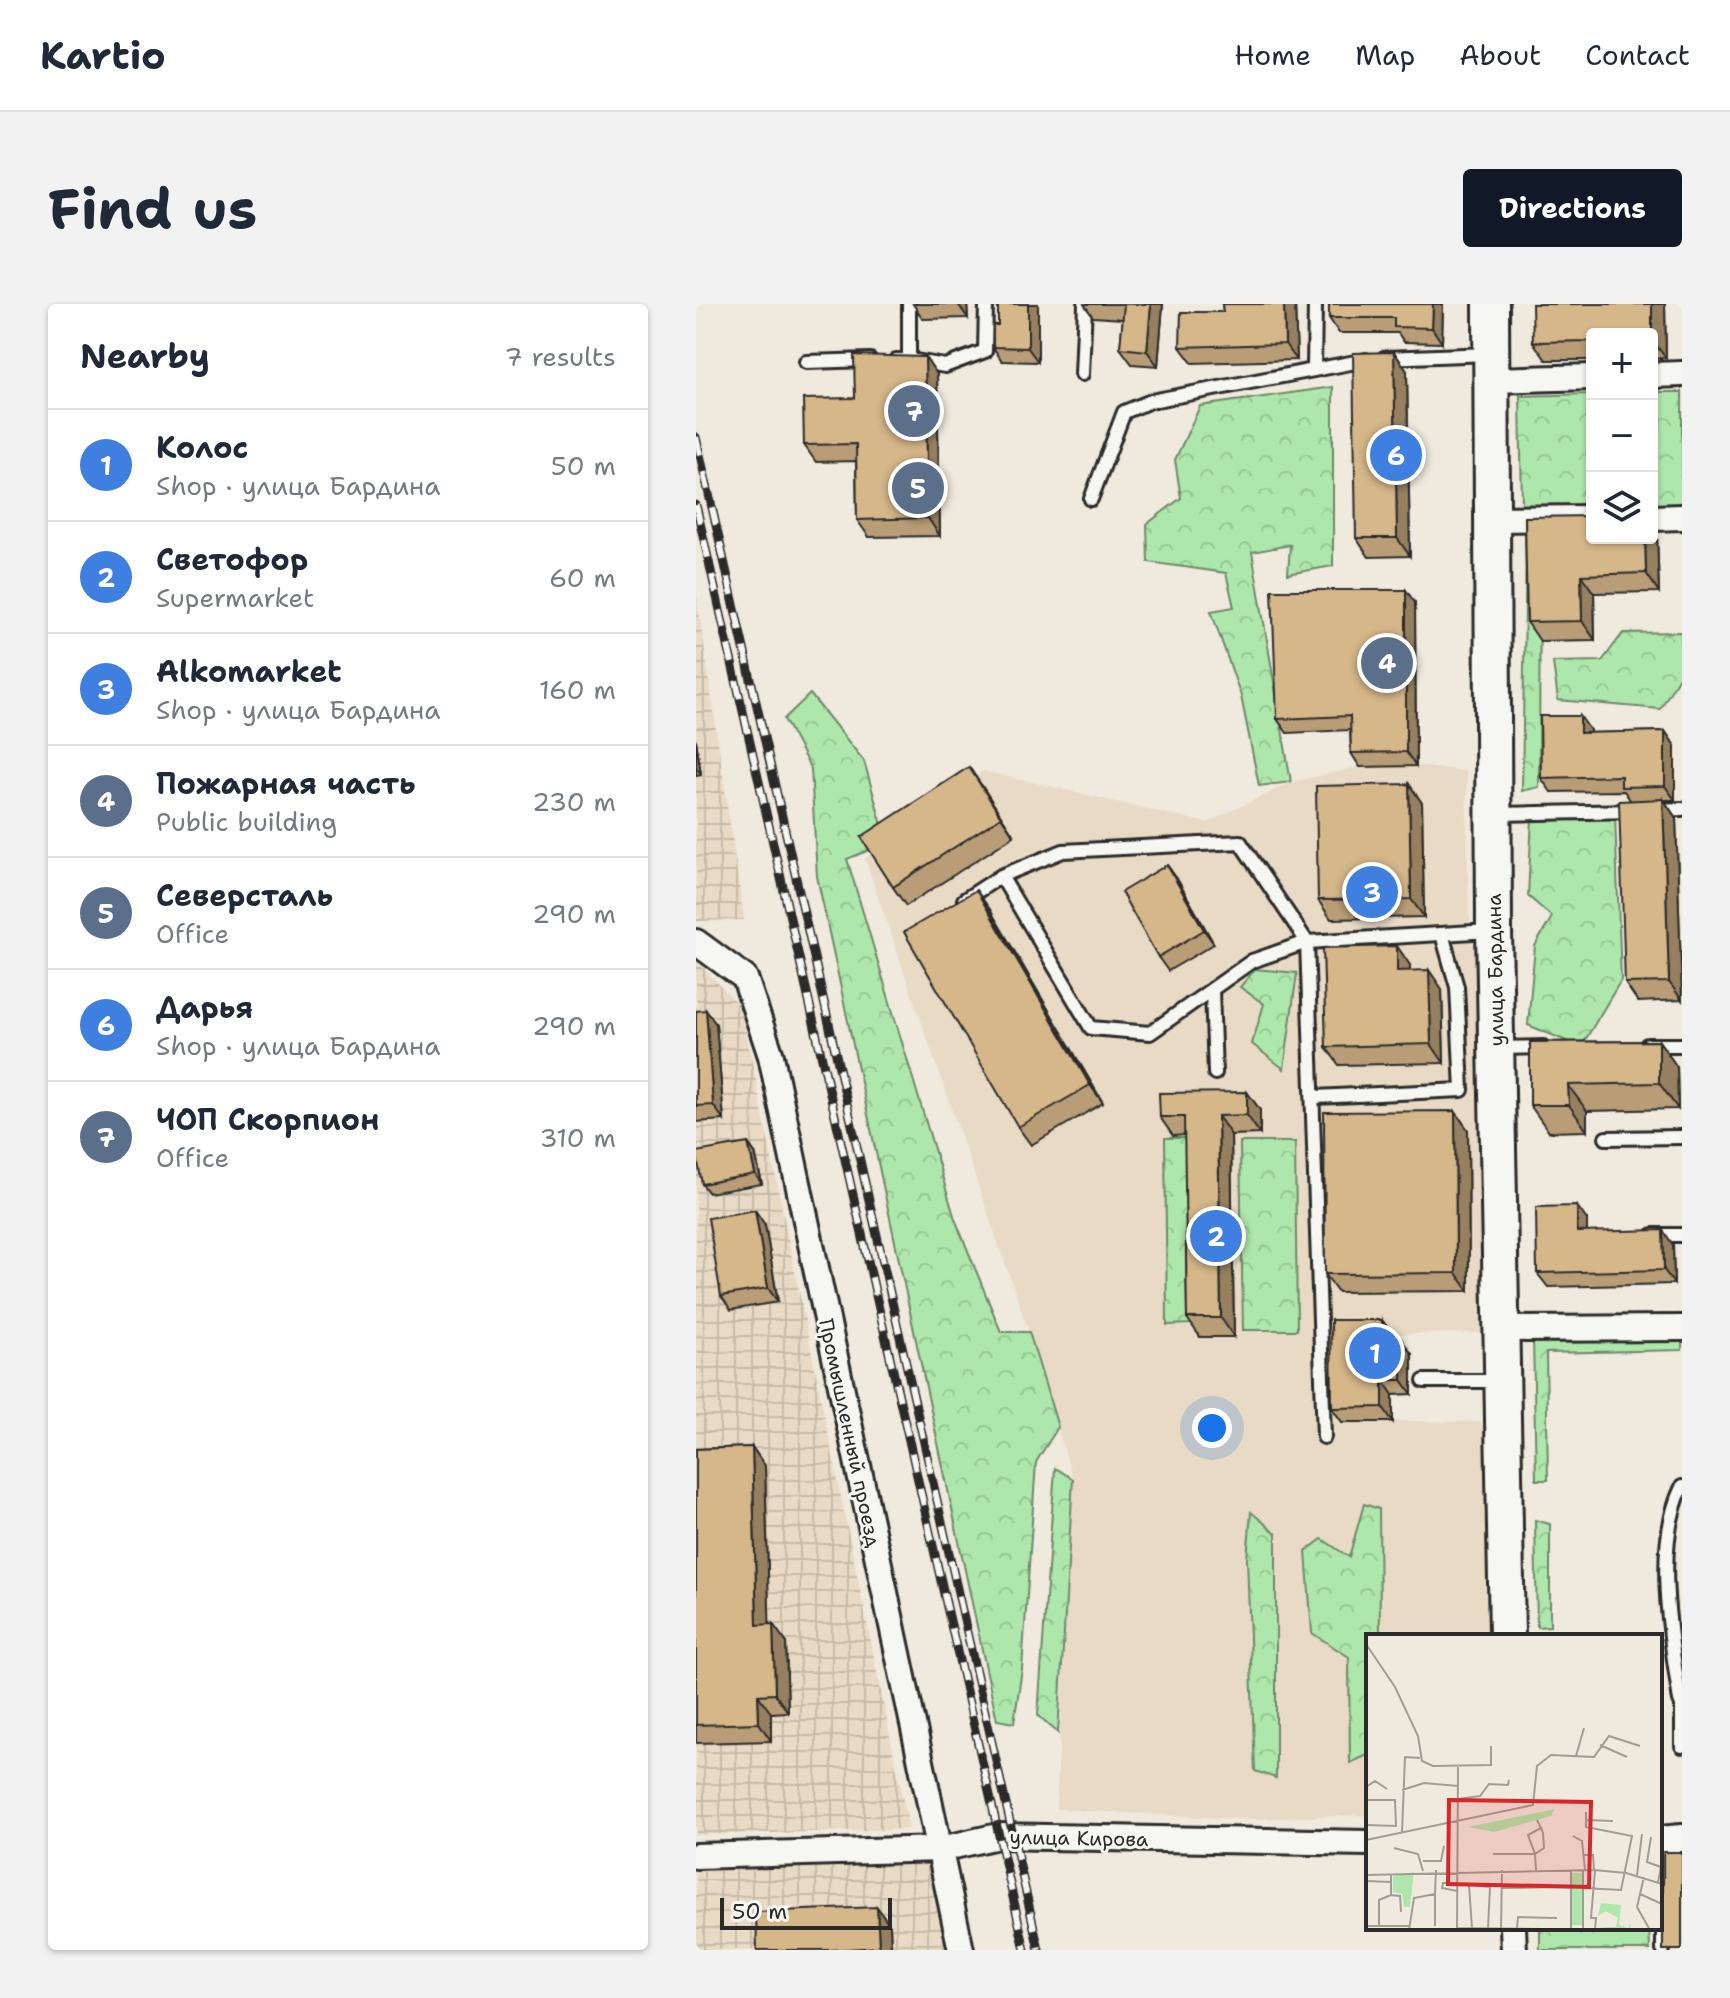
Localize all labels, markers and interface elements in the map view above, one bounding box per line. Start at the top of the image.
text: Kartio [40,30,166,81]
text: Home [1234,36,1311,74]
text: Map [1355,36,1415,74]
text: About [1459,36,1541,74]
text: Contact [1585,36,1690,74]
button: Directions [1463,169,1682,247]
text: Find us [48,171,257,246]
map controls [1586,328,1658,544]
button: + [1586,328,1658,400]
text: Nearby [80,333,210,379]
text: 7 results [504,339,616,374]
pin: 7 [888,381,940,441]
button: − [1586,400,1658,472]
pin: 6 [1370,425,1422,485]
text: Колос [156,427,249,468]
text: 1 [100,448,112,483]
text: 50 m [551,448,616,483]
pin: 5 [892,458,944,518]
text: Shop · улица Бардина [156,468,440,503]
button: layers [1586,472,1658,544]
text: Светофор [156,539,308,580]
text: 2 [97,560,115,595]
text: 60 m [549,560,616,595]
text: Supermarket [156,580,314,615]
pin: 4 [1361,633,1413,693]
text: Alkomarket [156,651,342,692]
text: 3 [97,672,115,707]
text: 160 m [539,672,616,707]
text: Shop · улица Бардина [156,692,440,727]
text: Пожарная часть [156,763,415,804]
text: 4 [97,784,115,819]
text: 230 m [532,784,616,819]
text: Public building [156,804,337,839]
pin: 3 [1346,862,1398,922]
text: Северсталь [156,875,333,916]
street label: улица Бардина [1481,893,1509,1047]
text: 5 [98,896,114,931]
text: 290 m [532,896,616,931]
text: Office [156,916,229,951]
text: Дарья [156,987,253,1028]
text: 6 [97,1008,115,1043]
text: 290 m [532,1008,616,1043]
text: Shop · улица Бардина [156,1028,440,1063]
text: ЧОП Скорпион [156,1099,379,1140]
text: 7 [97,1120,115,1155]
text: 310 m [540,1120,616,1155]
text: Office [156,1140,229,1175]
pin: 2 [1190,1206,1242,1266]
street label: Промышленный проезд [813,1316,887,1550]
pin: 1 [1349,1323,1401,1383]
your location [1192,1408,1232,1448]
inset map [1366,1634,1662,1930]
street label: улица Кирова [1009,1824,1149,1852]
scale bar [720,1894,892,1930]
text: 50 m [732,1897,787,1926]

